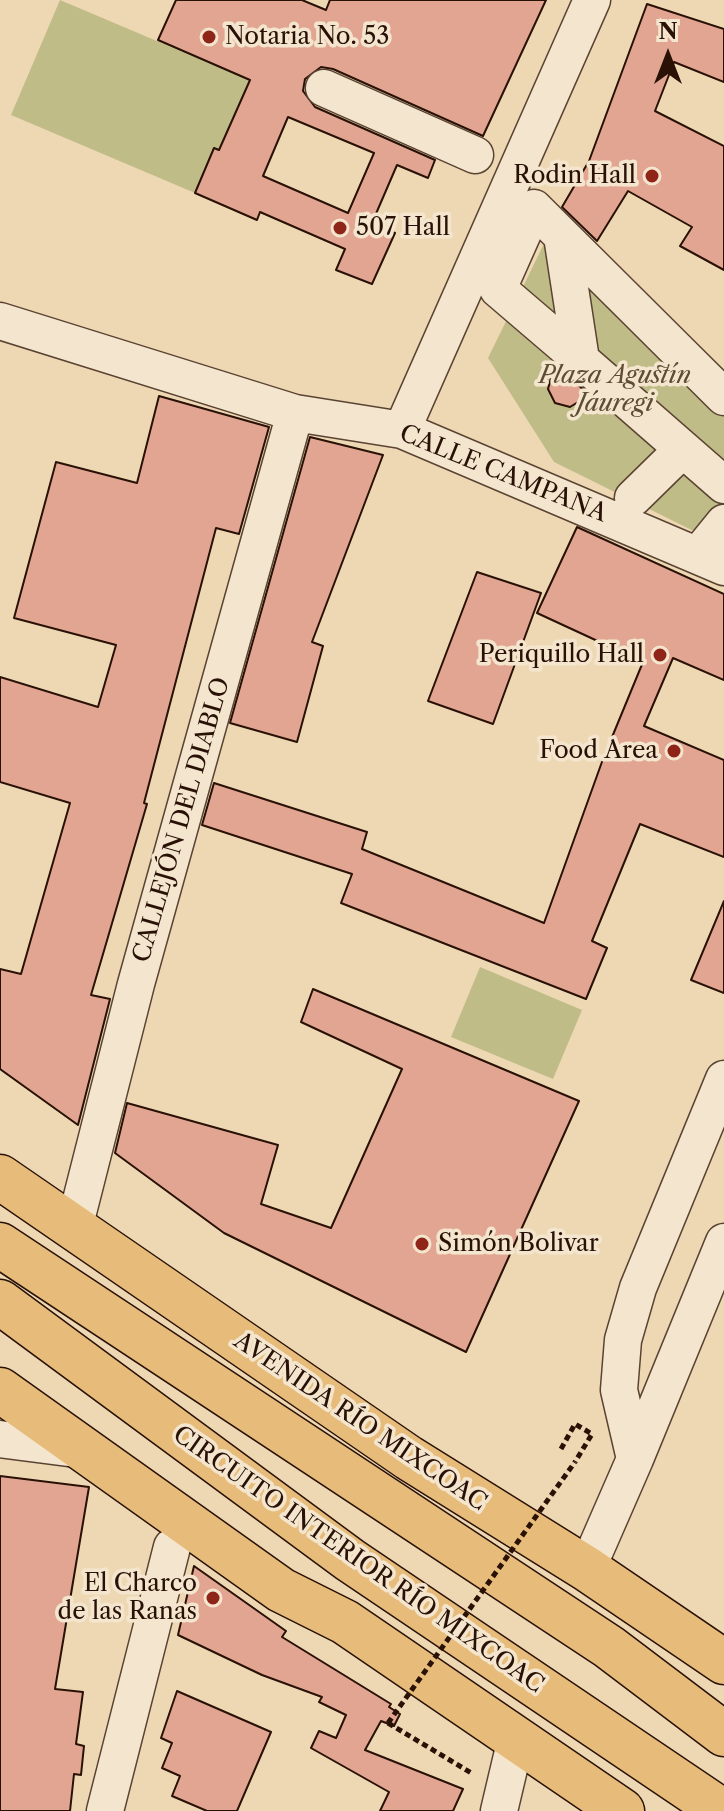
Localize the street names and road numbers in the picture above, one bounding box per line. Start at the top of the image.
street label: CALLE CAMPANA [395,419,611,529]
street label: CALLEJÓN DEL DIABLO [128,674,236,966]
street label: AVENIDA RÍO MIXCOAC [228,1327,492,1517]
street label: CIRCUITO INTERIOR RÍO MIXCOAC [167,1420,549,1700]

